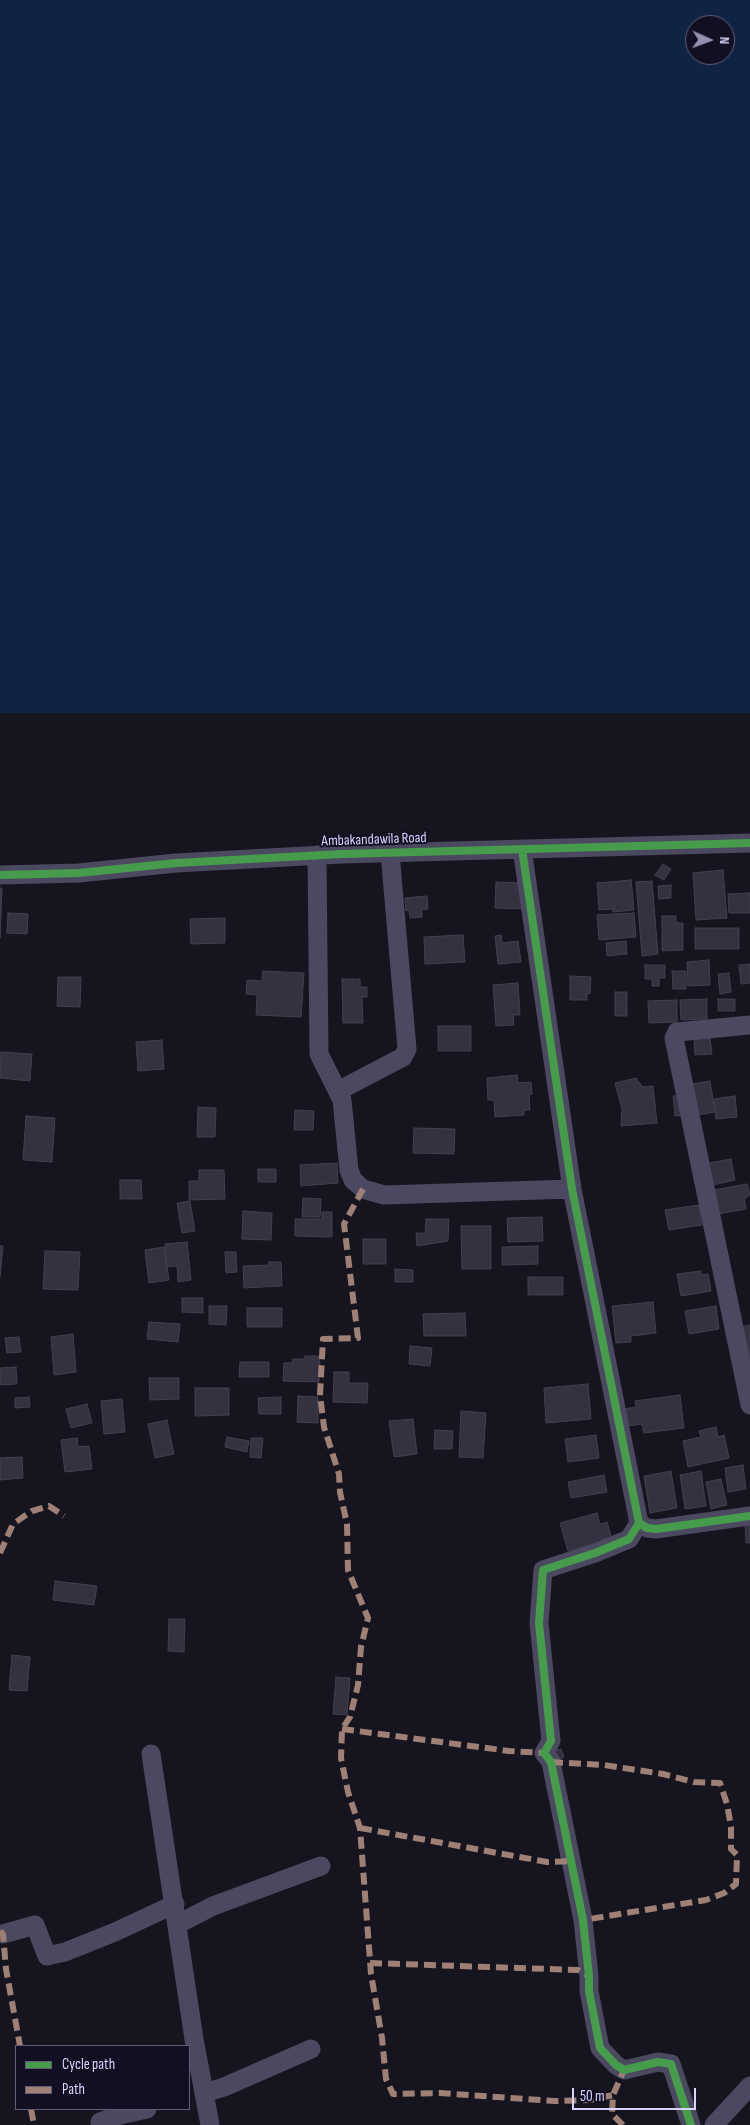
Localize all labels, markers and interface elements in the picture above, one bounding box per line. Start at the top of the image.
north arrow [685,15,735,65]
text: N [716,36,733,45]
street label: Ambakandawila Road [321,829,427,851]
legend [15,2045,190,2110]
text: Cycle path [62,2055,115,2074]
scale bar [575,2078,699,2110]
text: Path [62,2080,85,2099]
text: 50 m [580,2087,605,2106]

